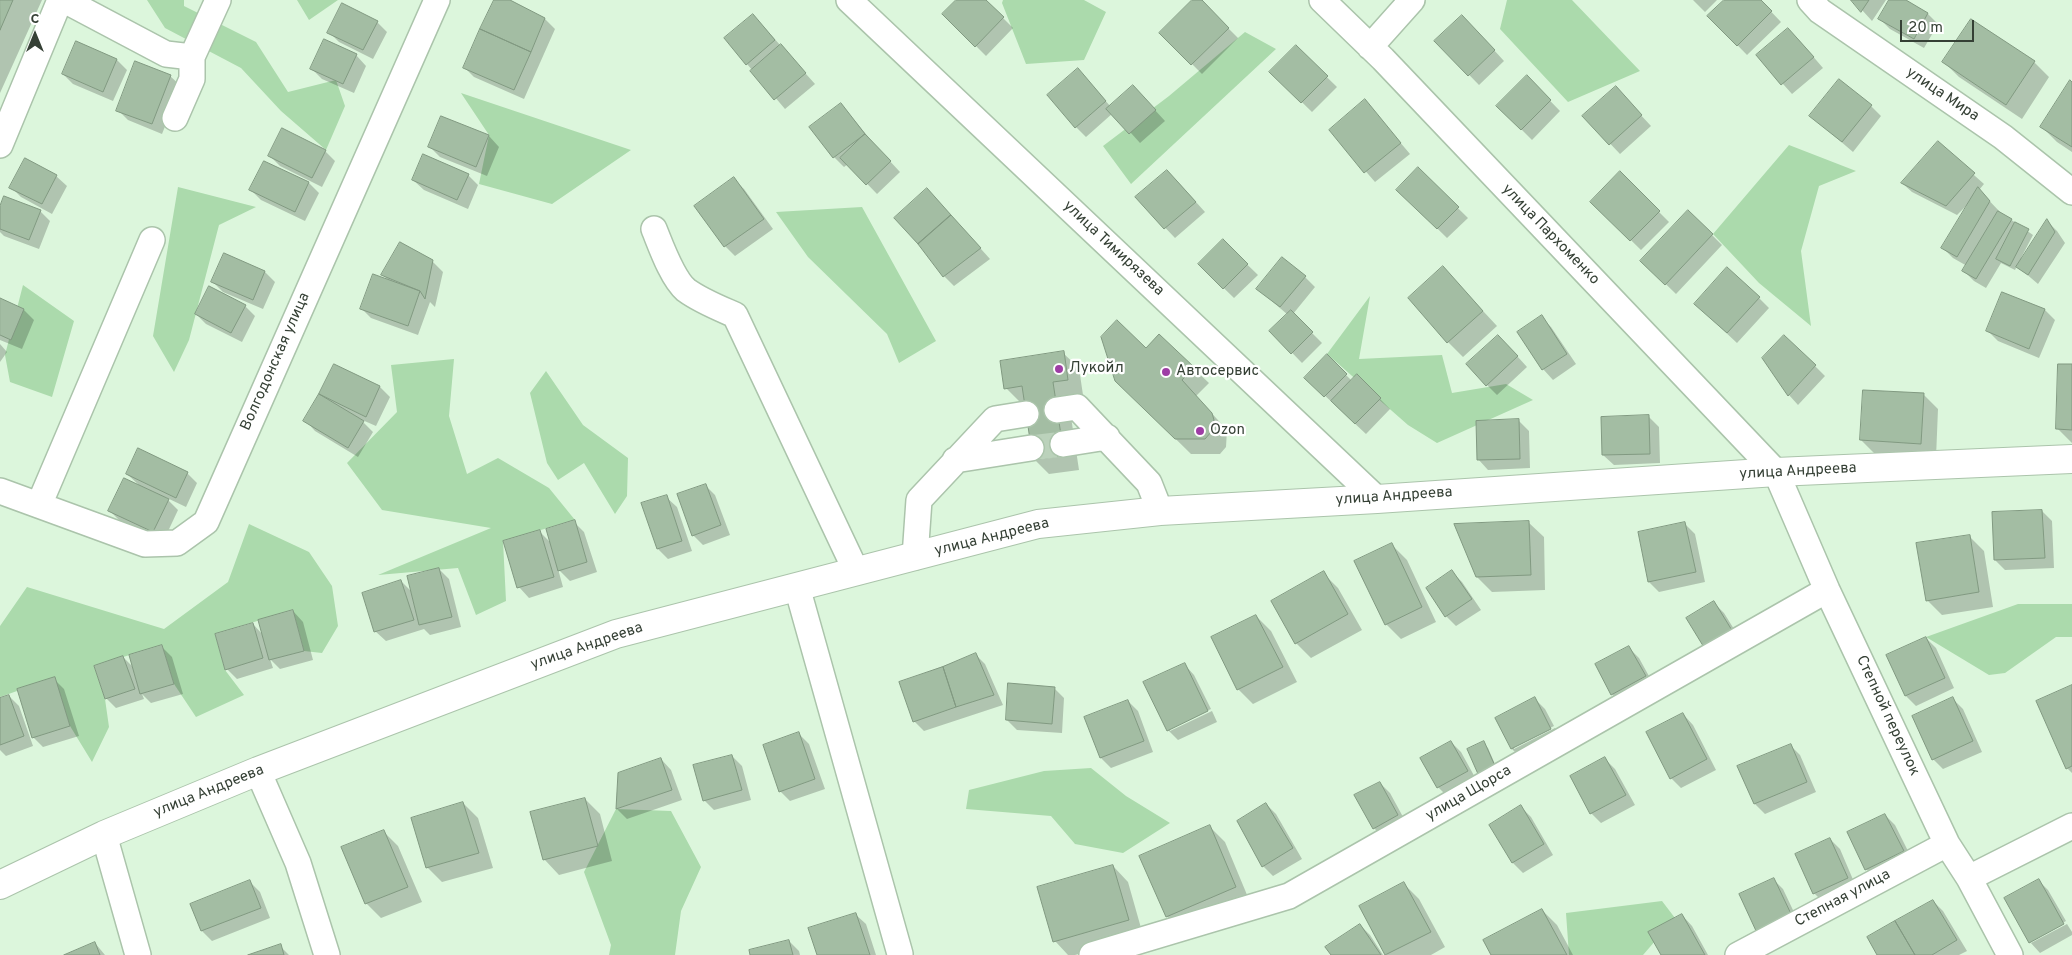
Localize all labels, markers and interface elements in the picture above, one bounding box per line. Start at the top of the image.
north arrow [10,10,60,60]
scale bar [1902,10,1976,42]
text: С [31,11,39,28]
text: 20 m [1908,19,1943,38]
street label: улица Мира [1902,64,1982,126]
street label: улица Пархоменко [1497,181,1603,289]
street label: улица Тимирязева [1059,198,1167,300]
street label: Волгодонская улица [237,290,315,434]
place label: Лукойл [1069,360,1124,378]
marker: Лукойл [1053,363,1065,375]
place label: Автосервис [1176,363,1259,381]
marker: Автосервис [1160,366,1172,378]
place label: Ozon [1210,422,1245,440]
marker: Ozon [1194,425,1206,437]
street label: улица Андреева [1739,460,1857,484]
street label: улица Андреева [1335,484,1453,510]
street label: улица Андреева [933,515,1051,561]
street label: улица Андреева [529,619,645,675]
street label: Степной переулок [1851,653,1923,779]
street label: улица Андреева [151,762,267,822]
street label: улица Щорса [1423,762,1515,826]
street label: Степная улица [1792,866,1894,932]

